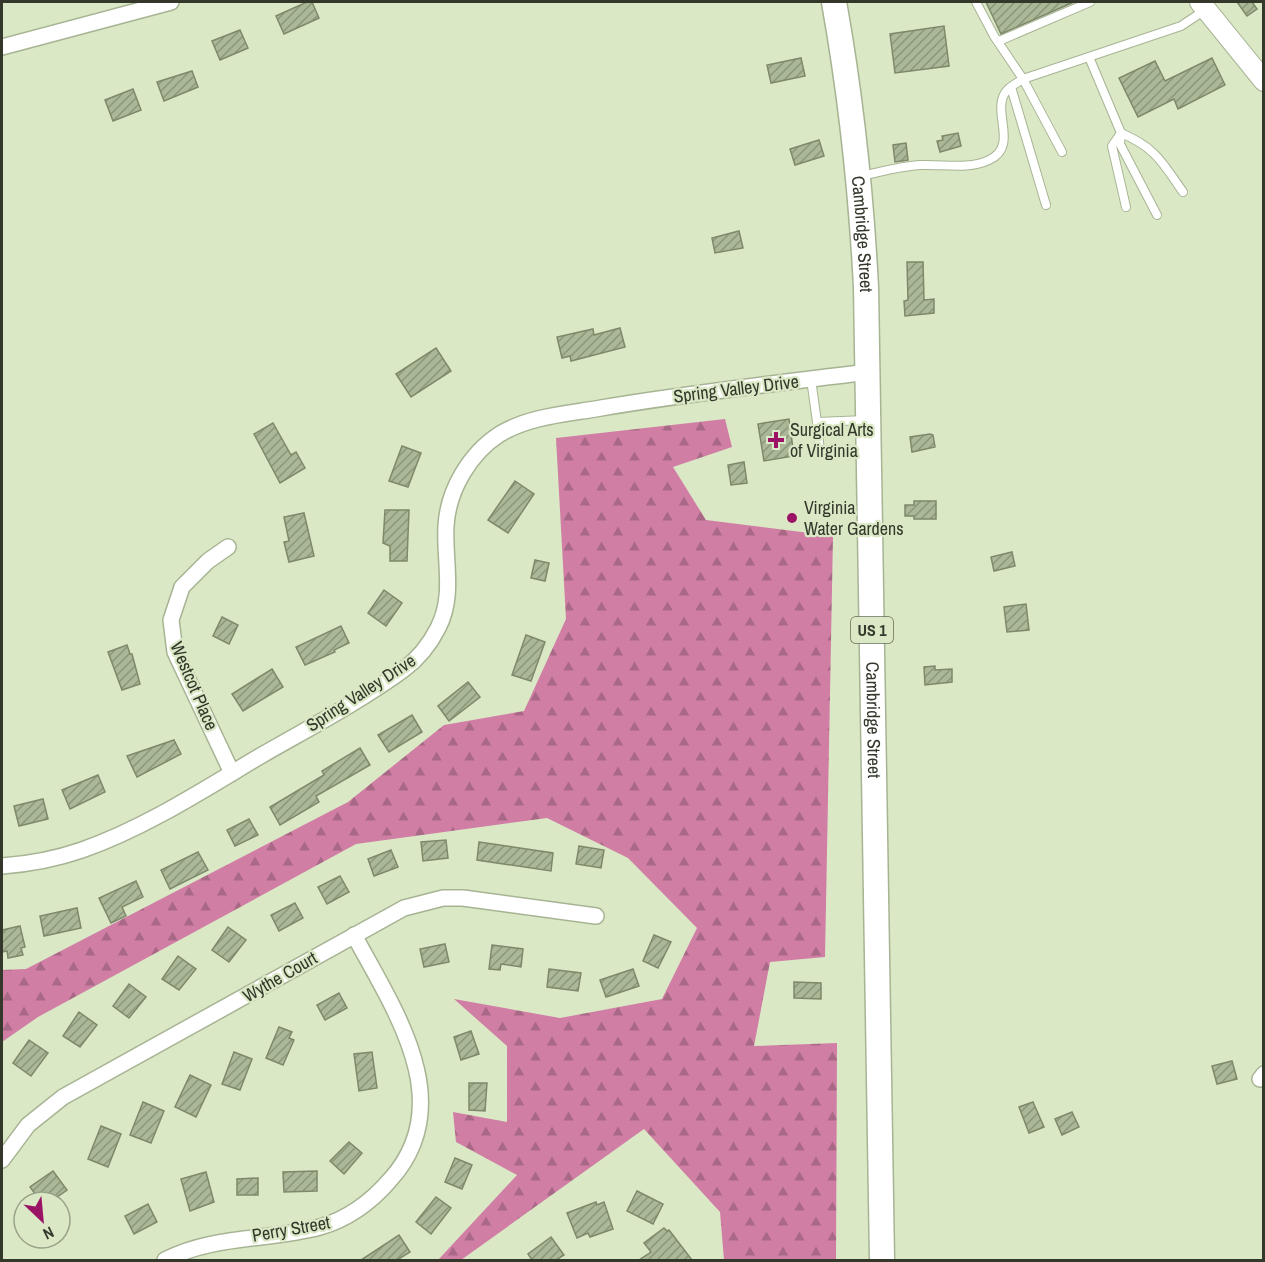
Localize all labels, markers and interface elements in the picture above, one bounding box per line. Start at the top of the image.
street label: Cambridge Street [846,175,879,293]
street label: Spring Valley Drive [672,368,800,409]
place label: Surgical Arts of Virginia [790,417,874,463]
marker: Surgical Arts of Virginia [767,431,785,449]
place label: Virginia Water Gardens [804,495,904,541]
marker: Virginia Water Gardens [785,511,799,525]
road number: US 1 [851,617,893,643]
street label: Westcot Place [165,638,224,734]
street label: Spring Valley Drive [301,648,420,737]
street label: Cambridge Street [860,661,887,778]
street label: Wythe Court [238,945,321,1008]
north arrow [12,1190,72,1250]
street label: Perry Street [250,1209,332,1248]
text: N [39,1222,58,1245]

